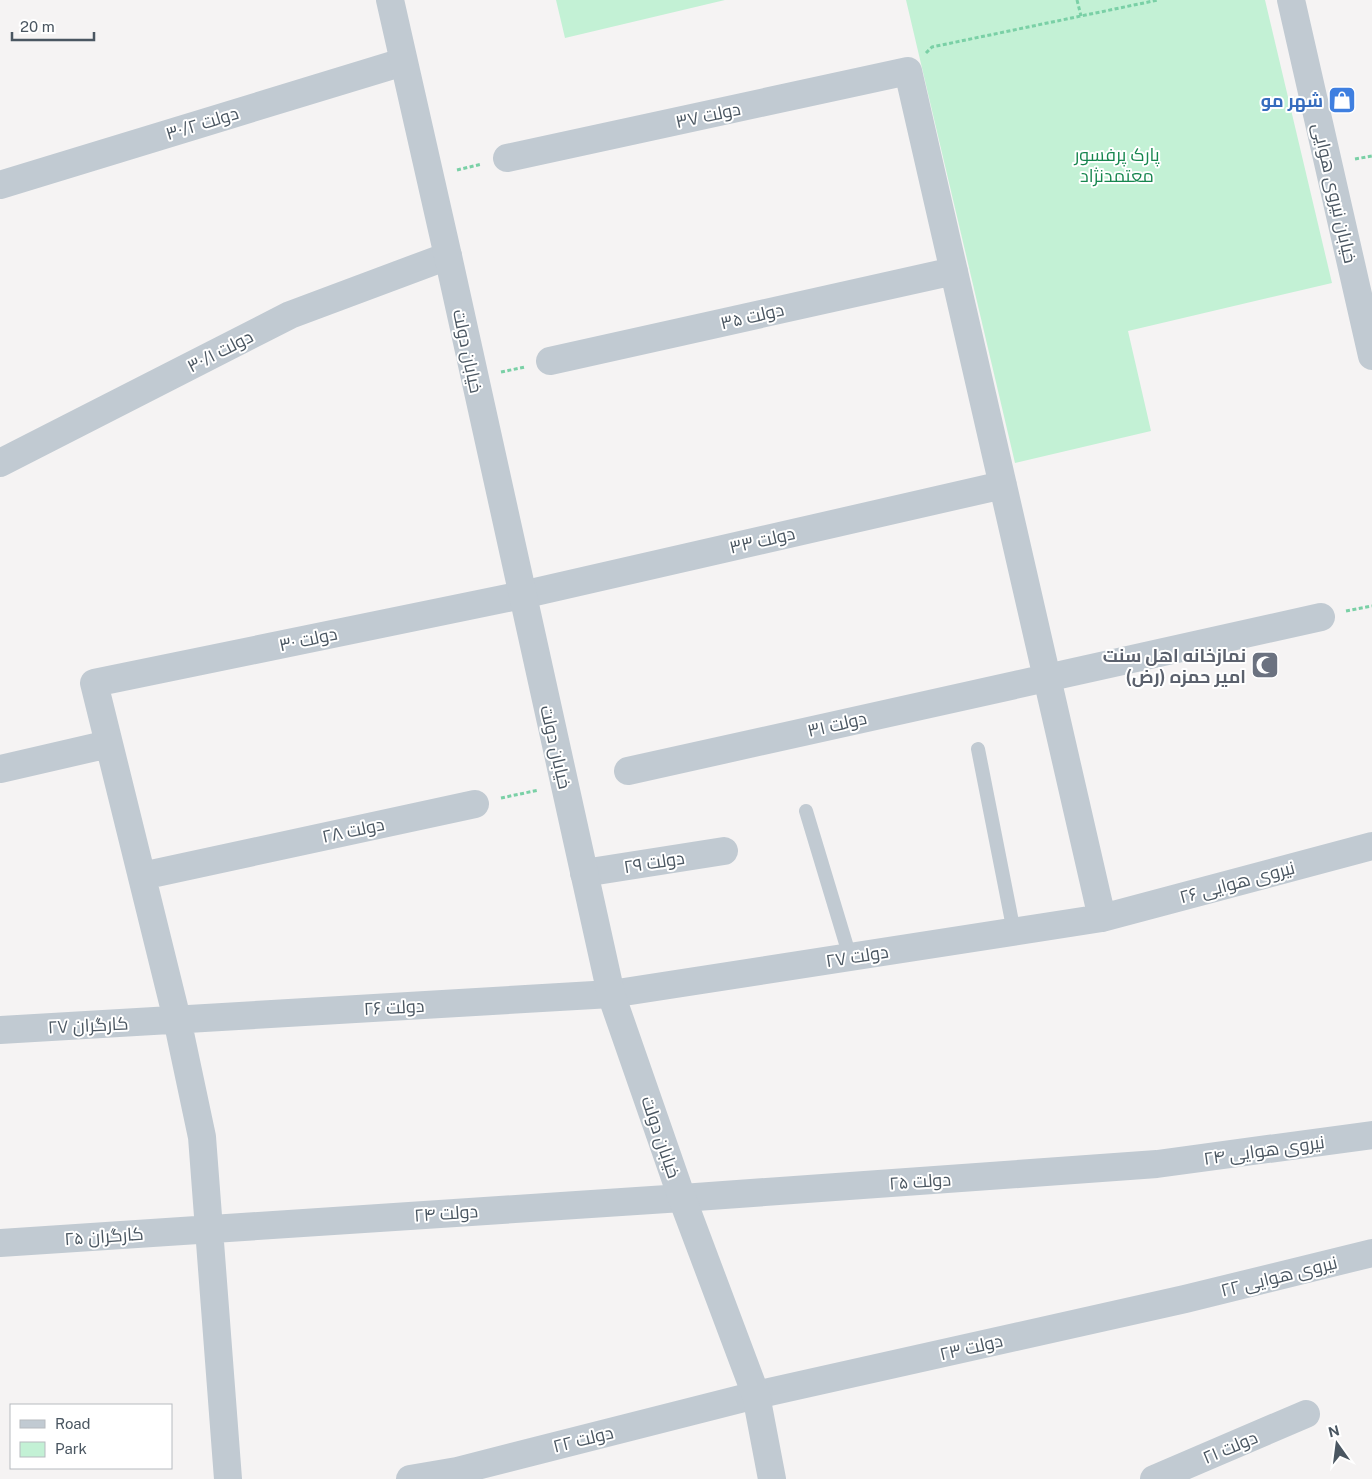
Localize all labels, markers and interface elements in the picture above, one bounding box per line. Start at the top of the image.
scale bar [12,10,95,42]
text: 20 m [20,18,55,35]
shop icon: شهر مو [1327,85,1357,115]
place label: شهر مو [1261,90,1323,112]
street label: دولت ۳۷ [674,98,743,133]
street label: دولت ۳۰/۲ [163,102,241,145]
street label: خیابان نیروی هوایی [1308,121,1361,265]
park label: پارک پرفسور معتمدنژاد [1073,144,1160,187]
street label: دولت ۳۵ [718,299,786,334]
street label: خیابان دولت [448,307,487,395]
street label: دولت ۳۰/۱ [184,326,257,377]
street label: دولت ۳۳ [727,522,797,559]
street label: دولت ۳۰ [277,623,339,656]
place label: نمازخانه اهل سنت امیر حمزه (رض) [1103,645,1246,688]
mosque icon: نمازخانه اهل سنت امیر حمزه (رض) [1250,650,1280,680]
street label: خیابان دولت [535,703,576,791]
street label: دولت ۳۱ [805,707,869,742]
street label: دولت ۲۸ [320,813,386,848]
street label: دولت ۲۹ [622,847,686,878]
street label: نیروی هوایی ۲۶ [1177,857,1297,908]
street label: دولت ۲۷ [824,941,890,972]
street label: دولت ۲۶ [363,995,425,1020]
street label: کارگران ۲۷ [47,1012,129,1039]
street label: خیابان دولت [636,1093,685,1181]
street label: نیروی هوایی ۲۴ [1202,1131,1326,1170]
street label: دولت ۲۵ [888,1168,952,1195]
street label: دولت ۲۴ [413,1200,479,1227]
street label: کارگران ۲۵ [64,1223,144,1250]
street label: نیروی هوایی ۲۲ [1218,1251,1340,1302]
street label: دولت ۲۳ [937,1330,1005,1365]
legend [10,1404,172,1469]
text: Road [55,1415,91,1432]
north arrow [1312,1419,1362,1469]
street label: دولت ۲۲ [551,1421,616,1458]
text: N [1327,1422,1341,1440]
street label: دولت ۲۱ [1199,1426,1261,1469]
text: Park [55,1440,87,1457]

